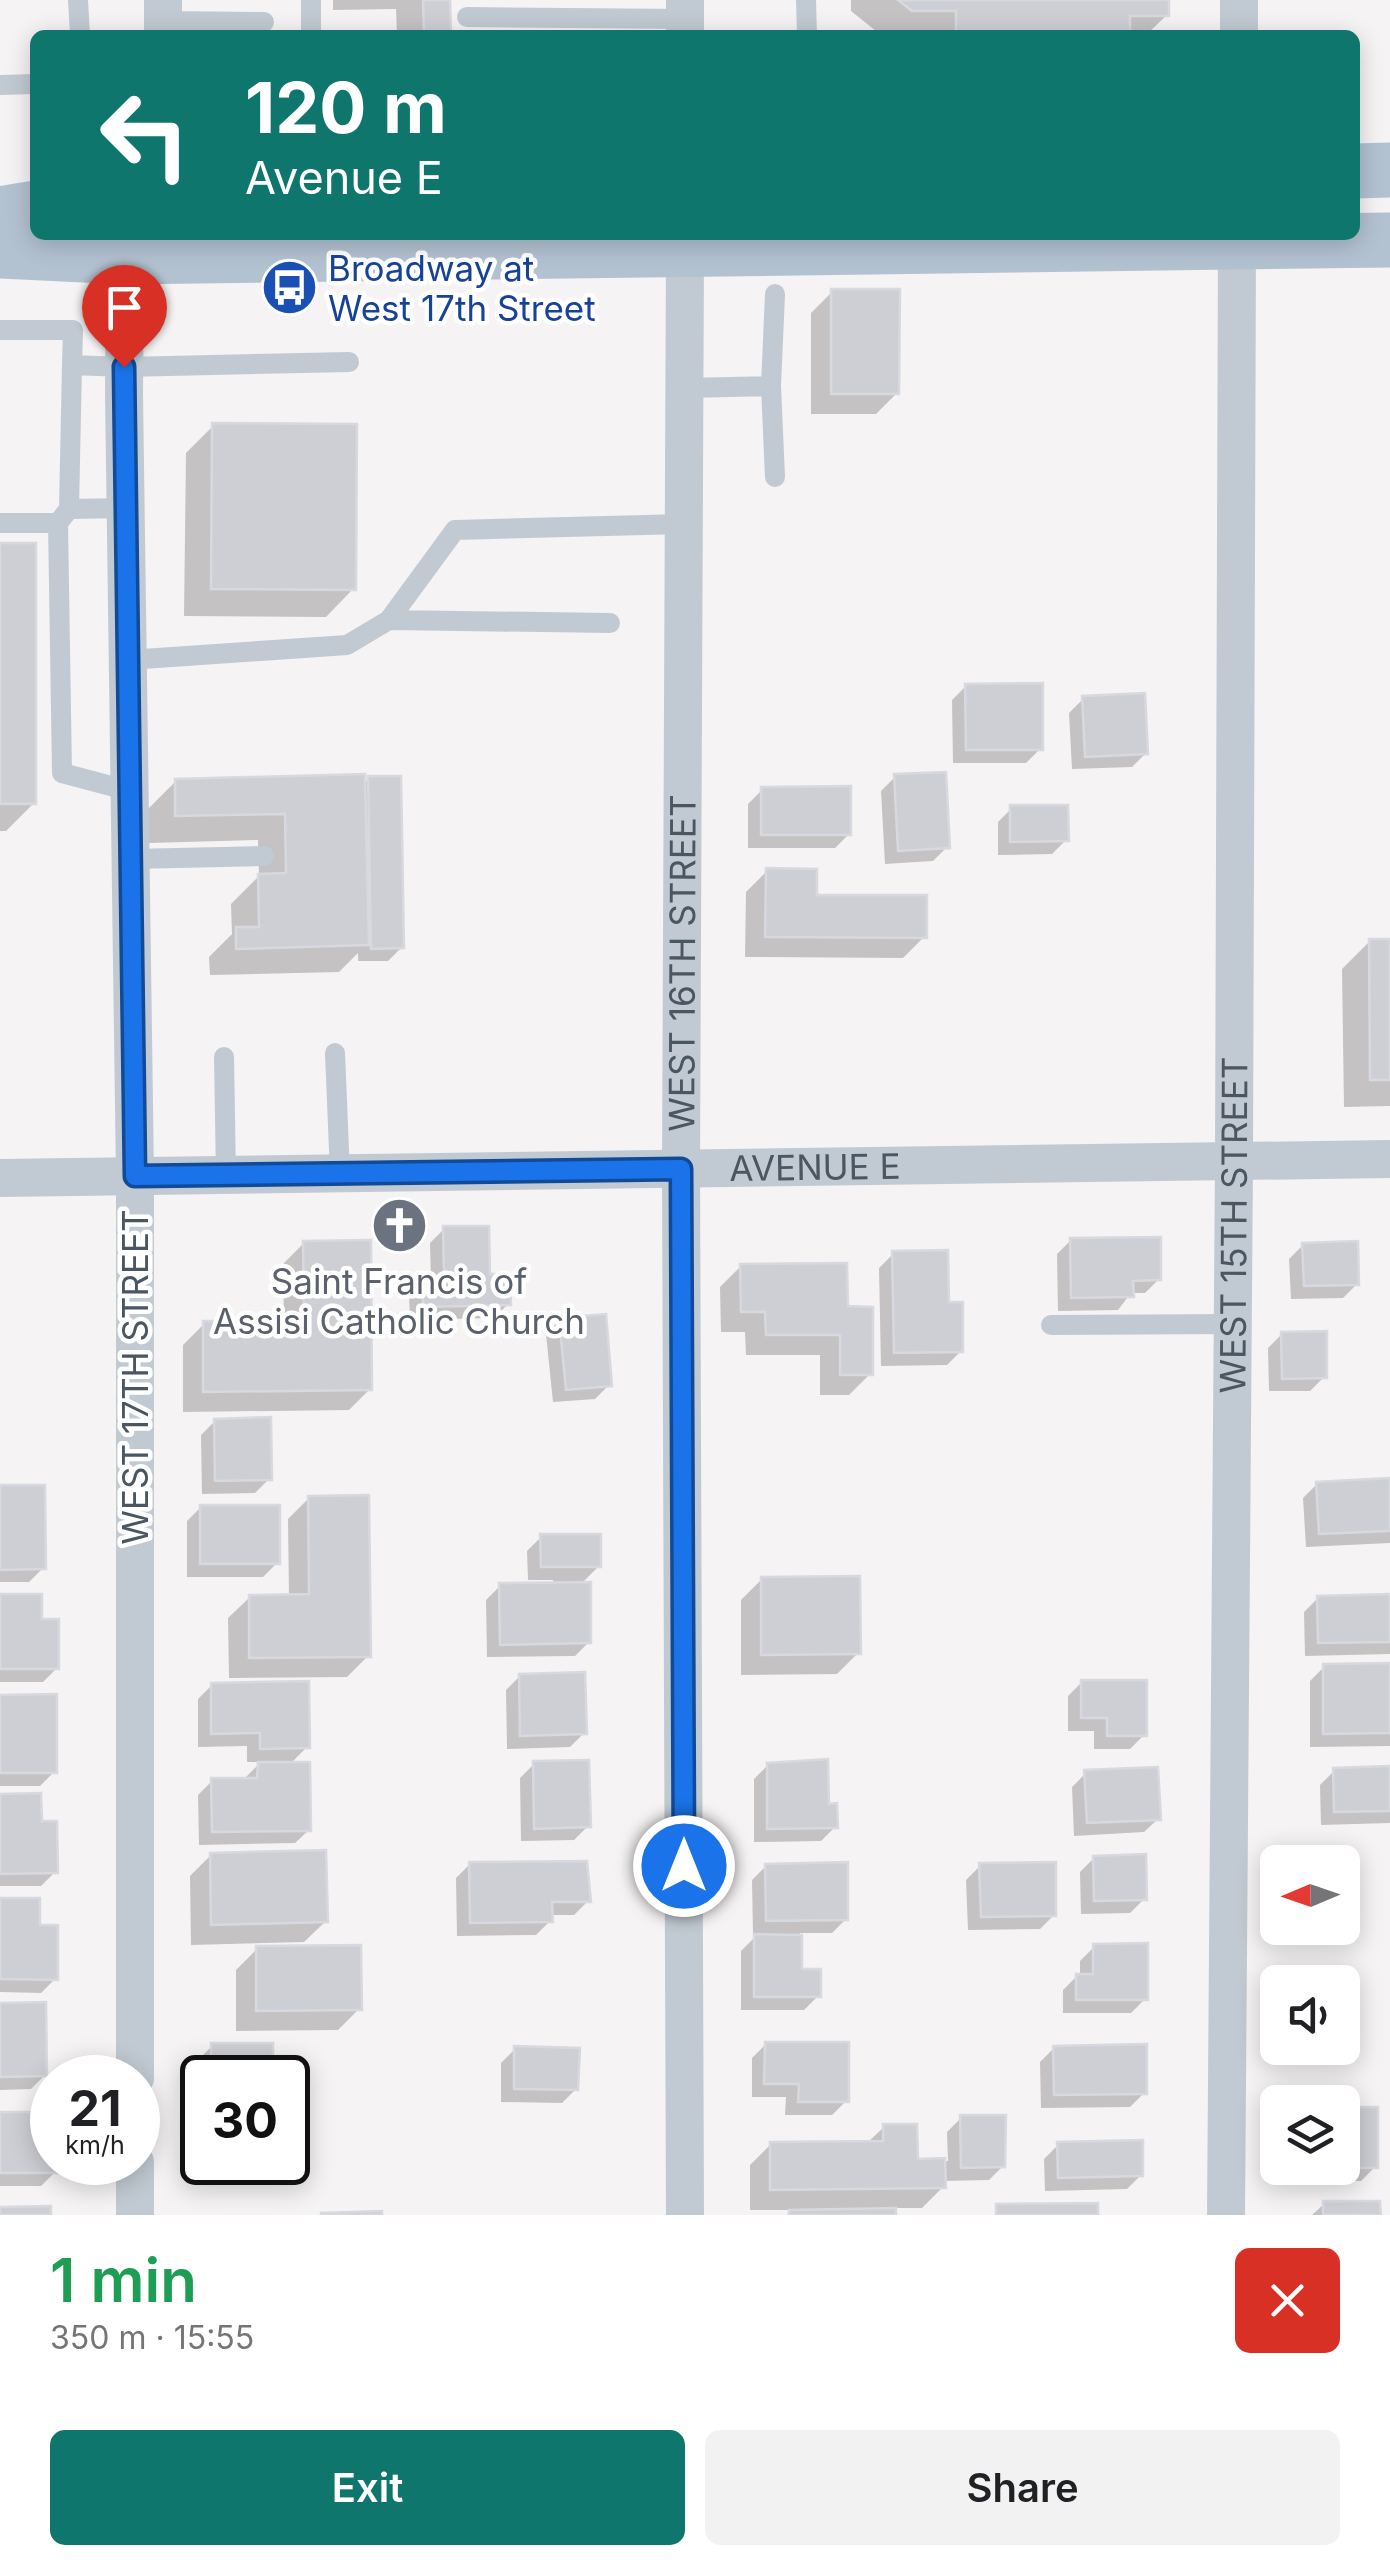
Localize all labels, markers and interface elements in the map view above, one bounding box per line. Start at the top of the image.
text: 120 m [245,65,447,150]
icon: left [80,70,210,200]
text: Avenue E [245,150,443,205]
place label: Broadway at West 17th Street [328,247,596,329]
bus stop icon: Broadway at West 17th Street [259,258,319,318]
pin [82,265,167,368]
icon: arrive [97,280,152,335]
street label: WEST 16TH STREET [660,794,704,1132]
street label: WEST 15TH STREET [1211,1057,1255,1394]
street label: AVENUE E [729,1145,901,1189]
church icon: Saint Francis of Assisi Catholic Church [369,1195,429,1255]
street label: WEST 17TH STREET [114,1209,156,1545]
place label: Saint Francis of Assisi Catholic Church [213,1260,585,1342]
position arrow [632,1814,736,1918]
north arrow [1260,1845,1360,1945]
map controls [1260,1845,1360,2185]
button: sound [1260,1965,1360,2065]
speed limit sign: 30 [180,2055,310,2185]
text: 21 [68,2078,122,2138]
button: layers [1260,2085,1360,2185]
text: km/h [65,2130,125,2160]
text: 1 min [50,2244,197,2316]
button: close [1235,2248,1340,2353]
text: 350 m · 15:55 [50,2318,254,2357]
button: Exit [50,2430,685,2545]
button: Share [705,2430,1340,2545]

